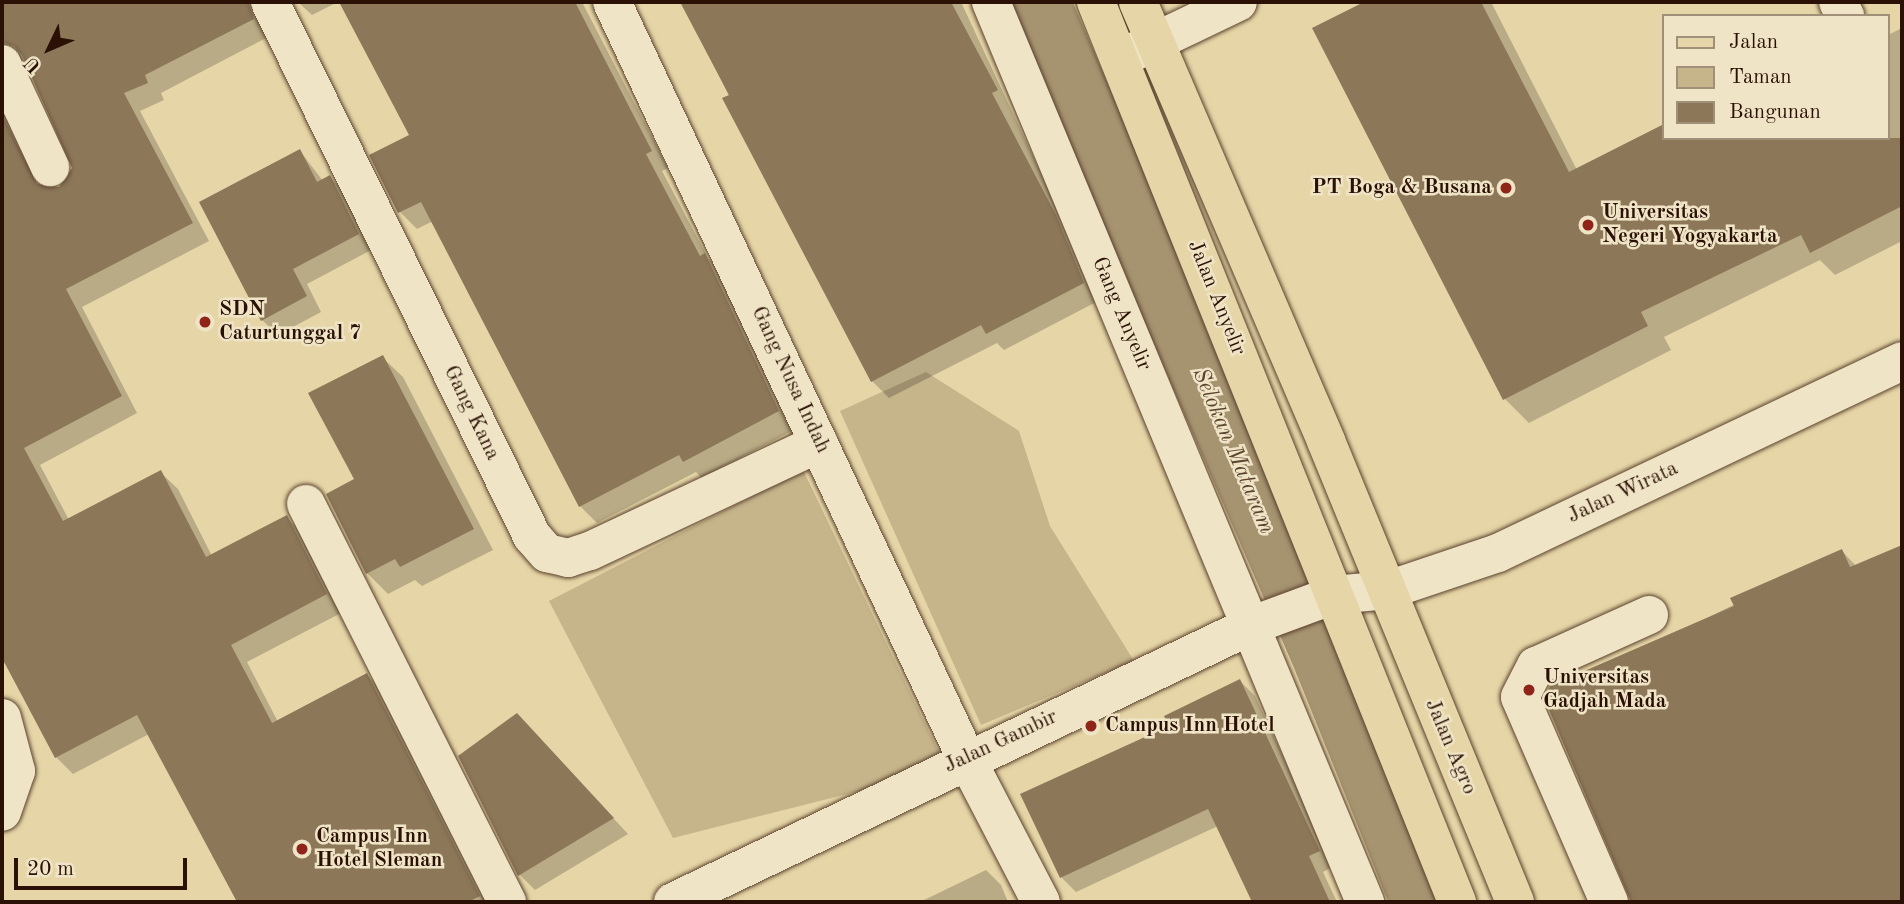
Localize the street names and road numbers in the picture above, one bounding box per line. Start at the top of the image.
street label: Jalan Anyelir [1181,237,1251,359]
street label: Gang Anyelir [1086,253,1156,375]
street label: Gang Nusa Indah [745,303,835,457]
street label: Gang Kana [437,362,505,464]
street label: Jalan Wirata [1564,456,1682,530]
street label: Jalan Agro [1419,695,1481,799]
street label: Jalan Gambir [940,705,1062,779]

